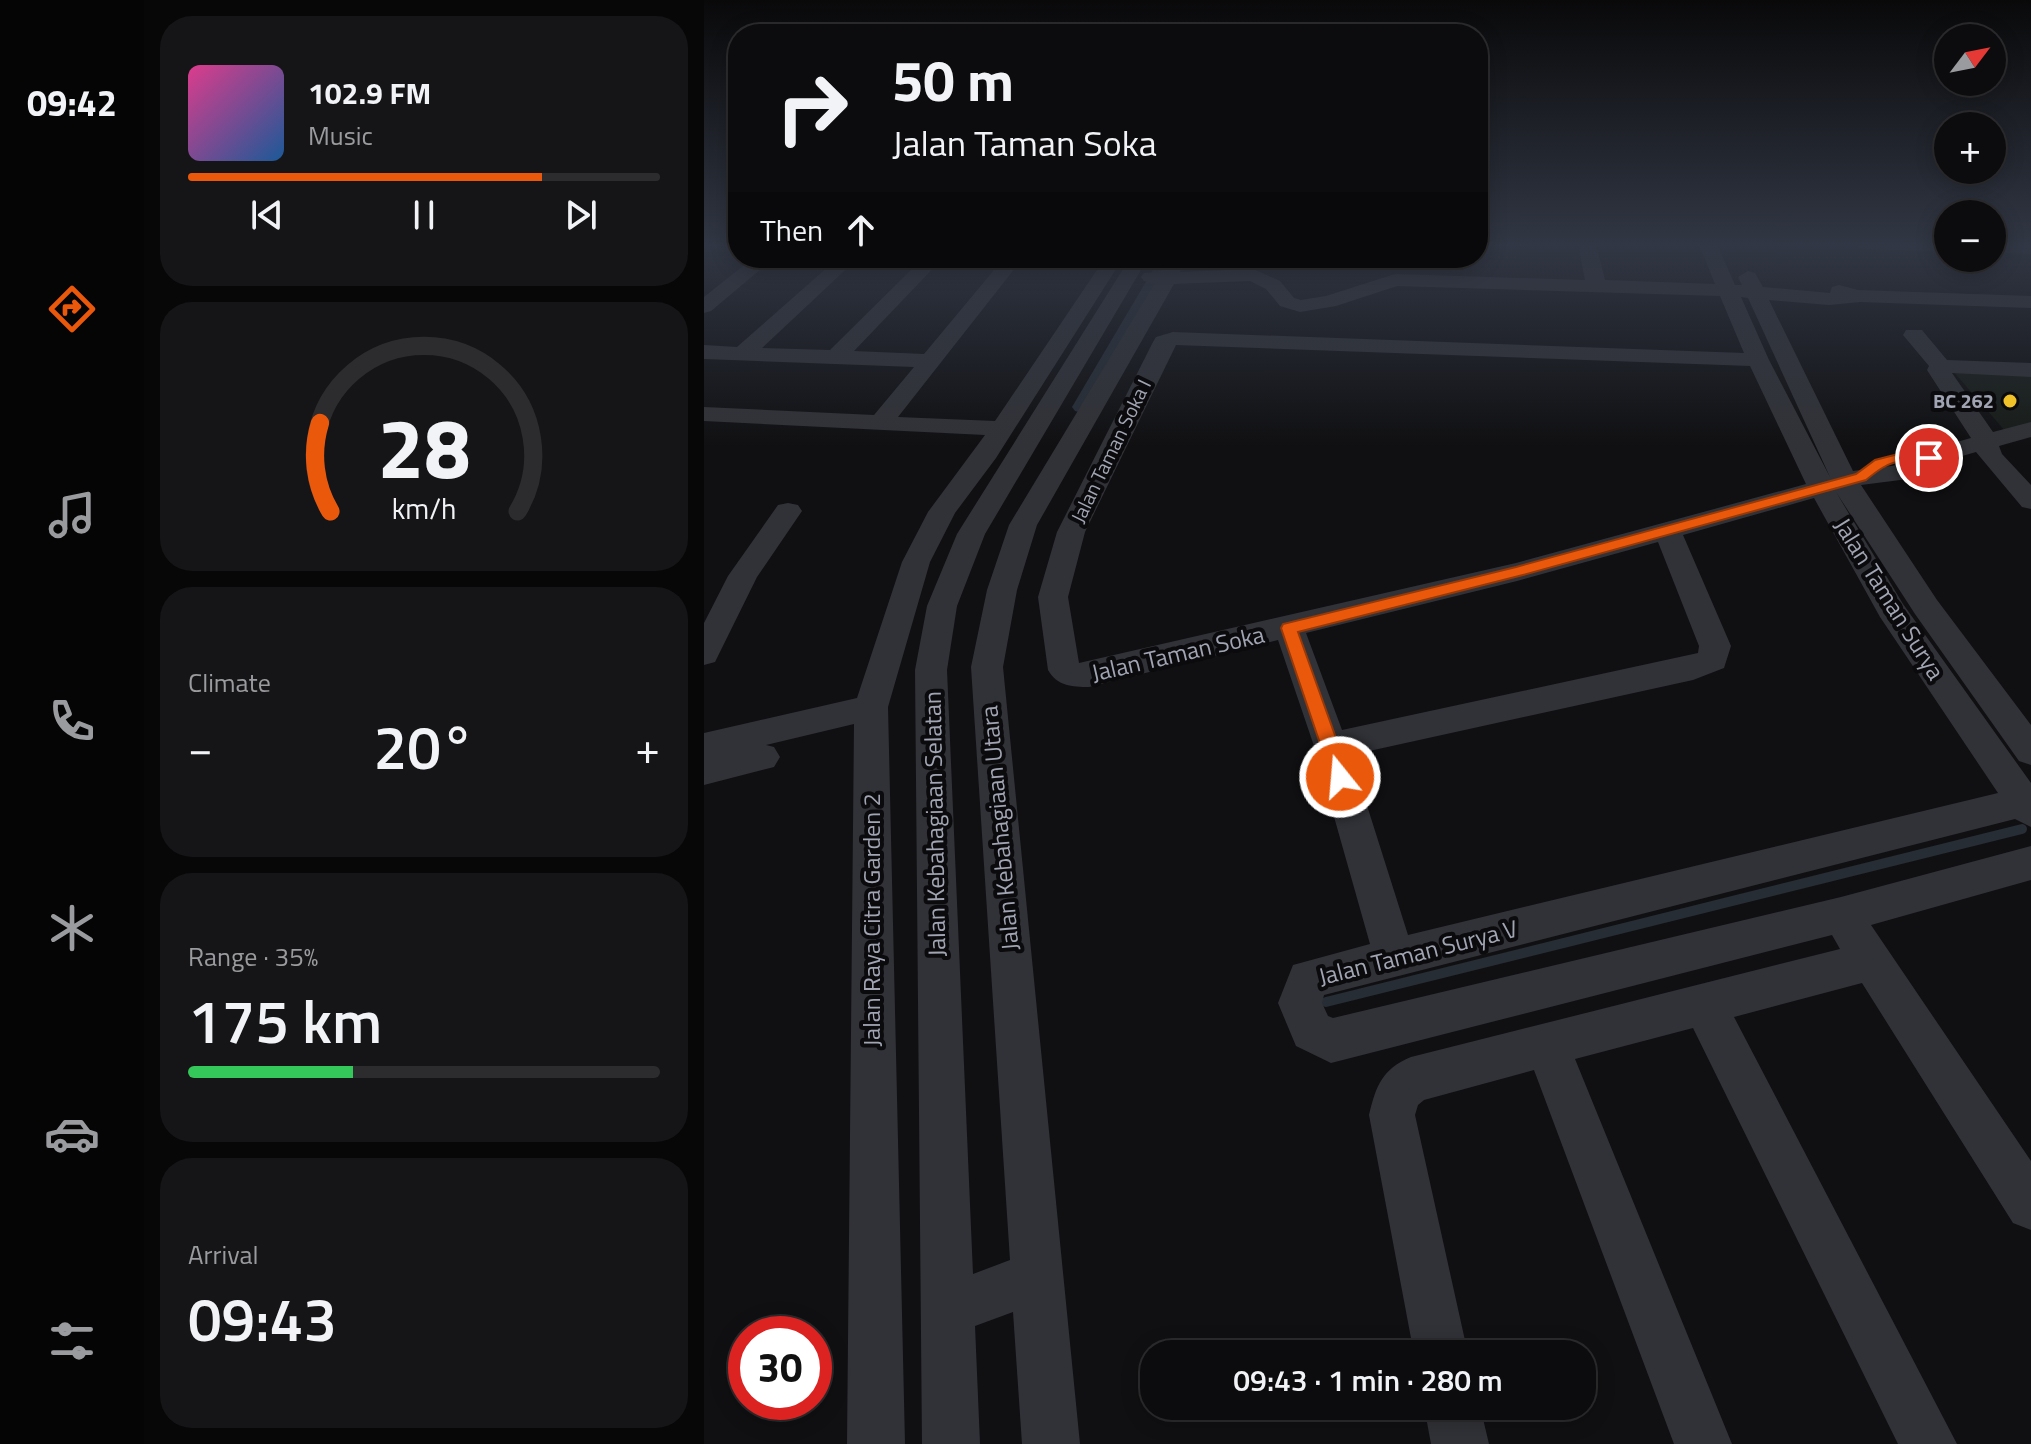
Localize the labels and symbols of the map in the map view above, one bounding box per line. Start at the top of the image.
north arrow [1934,24,2006,96]
street label: Jalan Taman Soka I [1062,374,1159,528]
place label: BC 262 [1933,385,1994,416]
marker: BC 262 [2001,392,2019,410]
pin [1895,424,1963,492]
street label: Jalan Taman Surya [1826,511,1954,686]
street label: Jalan Taman Soka [1088,616,1268,690]
street label: Jalan Kebahagiaan Selatan [914,691,954,957]
street label: Jalan Kebahagiaan Utara [970,704,1028,952]
position arrow [1298,735,1382,819]
street label: Jalan Raya Citra Garden 2 [853,793,889,1047]
street label: Jalan Taman Surya V [1314,910,1521,994]
speed limit sign: 30 [728,1316,832,1420]

